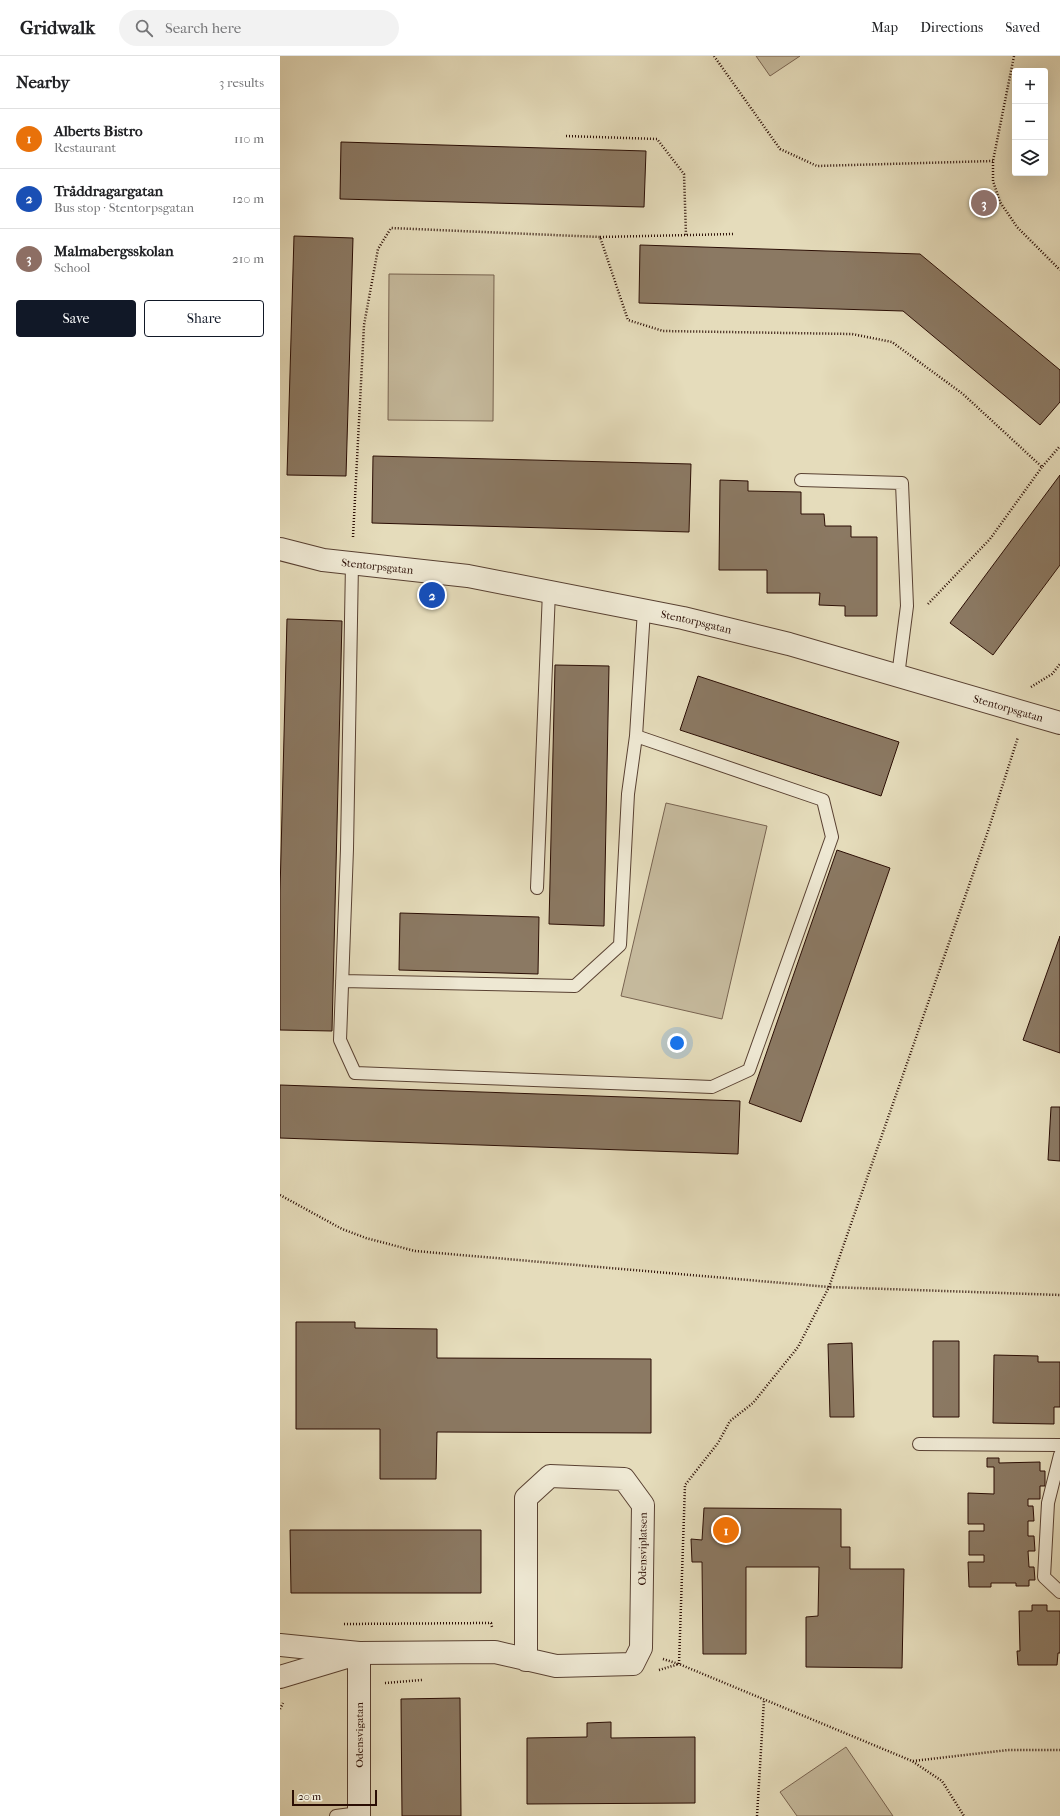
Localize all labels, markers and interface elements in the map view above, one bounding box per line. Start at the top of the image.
search box [119,10,399,46]
text: Gridwalk [20,17,95,39]
icon: search [133,17,155,39]
text: Search here [165,19,241,37]
text: Map [871,19,898,36]
text: Directions [920,19,983,36]
text: Saved [1005,19,1040,36]
map controls [1012,68,1048,176]
button: + [1012,68,1048,104]
text: Nearby [16,72,70,92]
text: 3 results [219,75,264,90]
button: − [1012,104,1048,140]
text: Alberts Bistro [54,122,143,140]
text: 1 [27,131,31,146]
text: 110 m [234,131,264,146]
text: Restaurant [54,140,116,155]
button: layers [1012,140,1048,176]
text: Tråddragargatan [54,182,163,200]
pin: 3 [971,188,997,218]
text: 2 [26,191,32,206]
text: 120 m [232,191,264,206]
text: Bus stop · Stentorpsgatan [54,200,194,215]
text: Malmabergsskolan [54,242,174,260]
text: 3 [26,251,32,266]
text: 210 m [232,251,264,266]
text: School [54,260,90,275]
button: Save [16,300,136,337]
button: Share [144,300,264,337]
street label: Stentorpsgatan [341,556,414,577]
pin: 2 [419,580,445,610]
street label: Stentorpsgatan [660,608,733,637]
street label: Stentorpsgatan [972,692,1045,725]
your location [667,1033,687,1053]
street label: Odensviplatsen [636,1512,650,1586]
pin: 1 [713,1515,739,1545]
street label: Odensvigatan [353,1702,366,1768]
scale bar [292,1788,377,1807]
text: 20 m [298,1790,321,1803]

